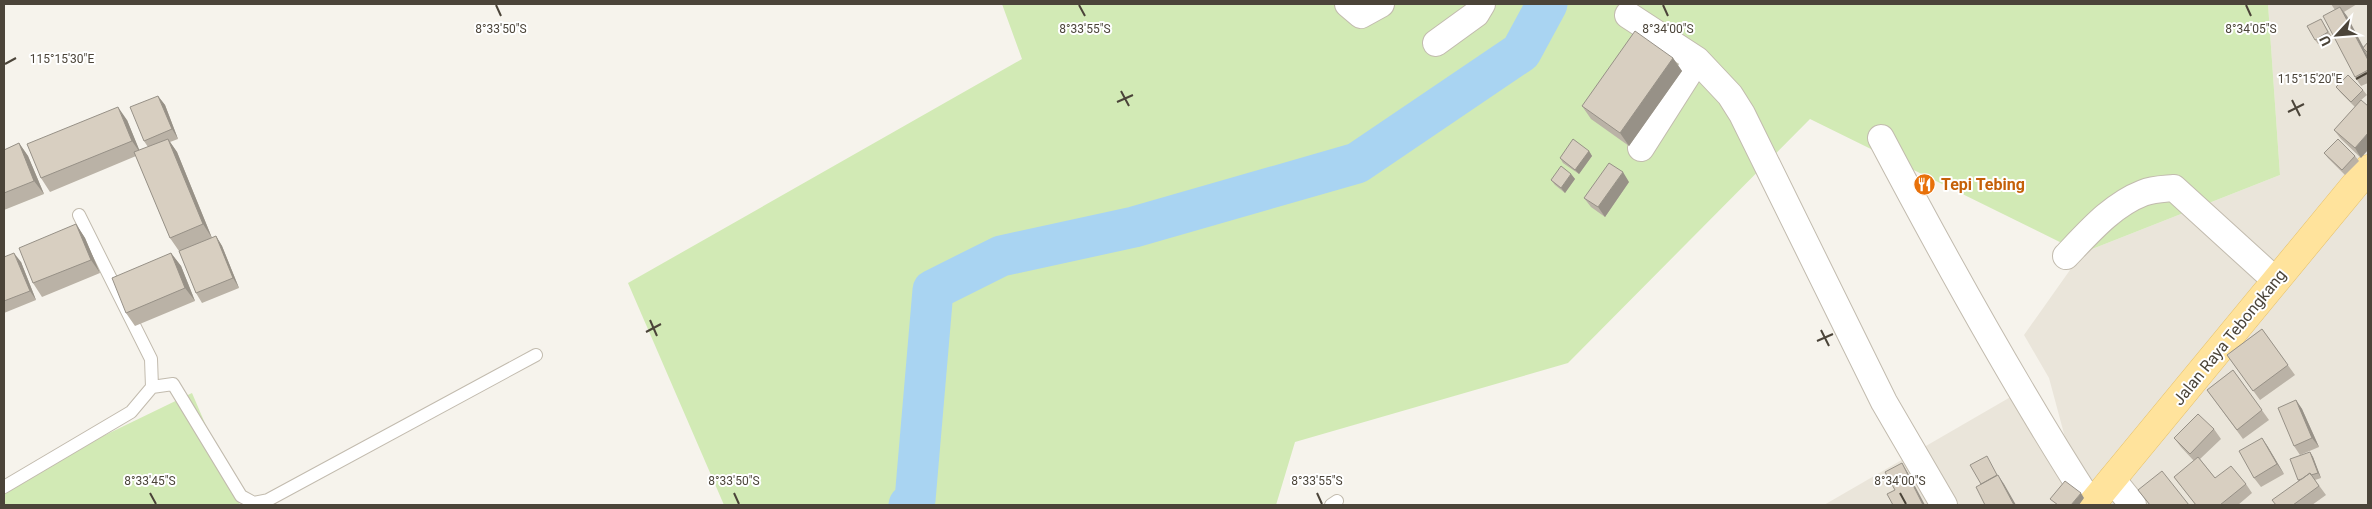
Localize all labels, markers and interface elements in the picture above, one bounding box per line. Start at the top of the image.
north arrow [2312,10,2362,60]
text: 8°33'50"S [475,22,527,36]
text: 8°33'55"S [1059,22,1111,36]
text: 8°34'00"S [1642,22,1694,36]
text: 8°34'05"S [2225,22,2277,36]
text: U [2316,33,2335,48]
text: 115°15'30"E [30,52,94,66]
text: 115°15'20"E [2278,72,2342,86]
restaurant icon: Tepi Tebing [1913,172,1937,196]
place label: Tepi Tebing [1941,175,2025,194]
street label: Jalan Raya Tebongkang [2169,266,2290,409]
text: 8°33'45"S [124,474,176,488]
text: 8°33'50"S [708,474,760,488]
text: 8°33'55"S [1291,474,1343,488]
text: 8°34'00"S [1874,474,1926,488]

